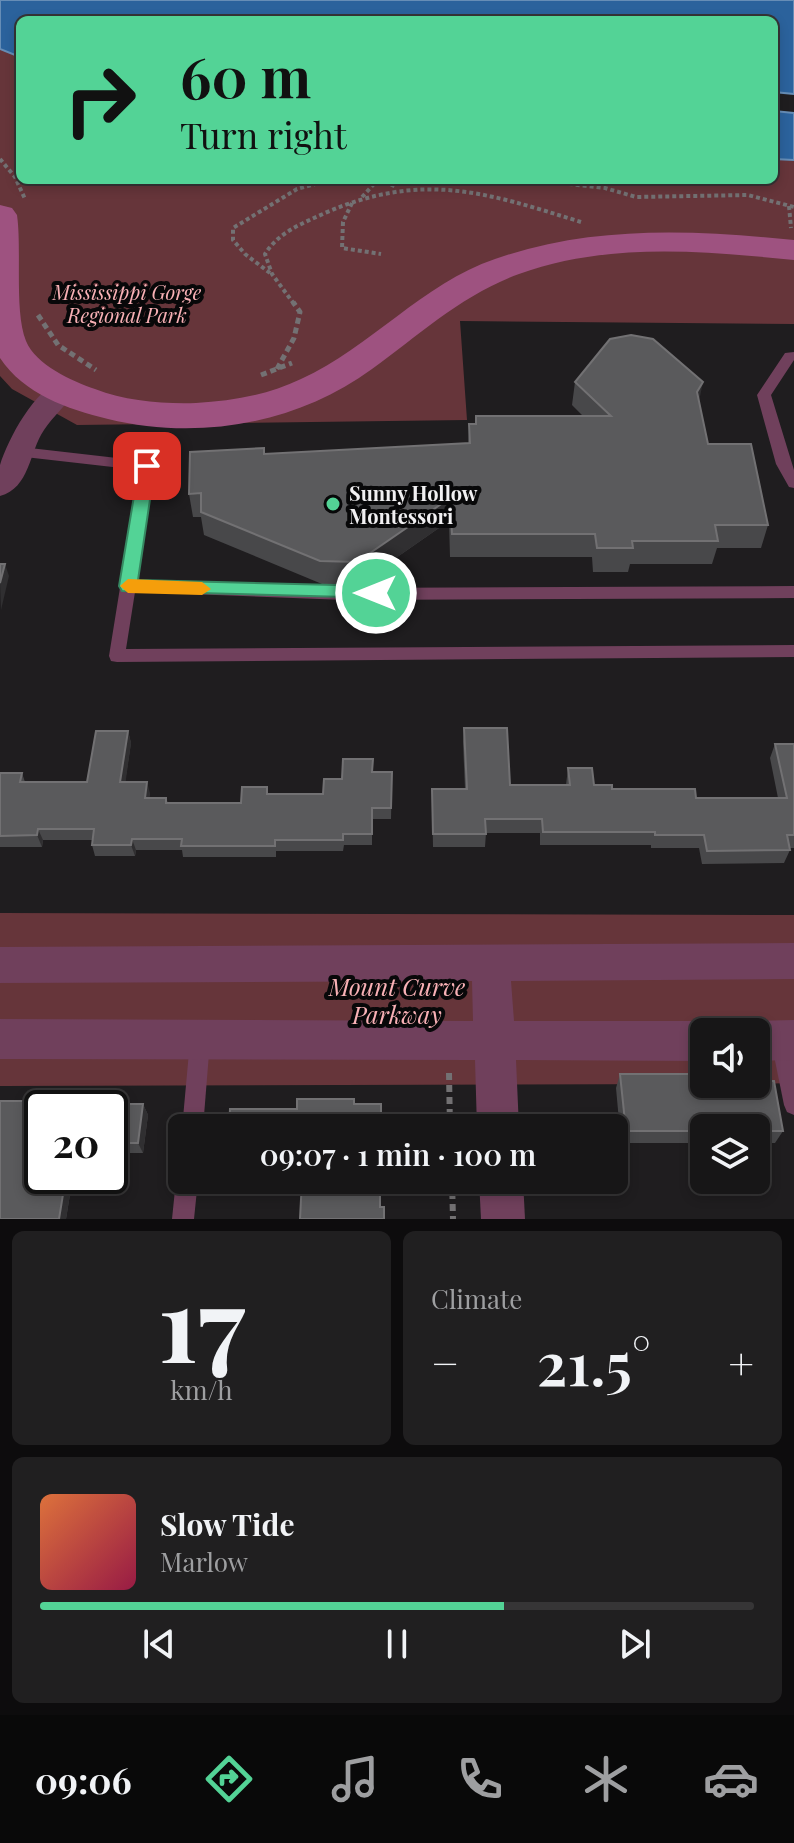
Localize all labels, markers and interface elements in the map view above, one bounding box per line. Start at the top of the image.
text: 60 m [180,38,311,113]
icon: right [48,48,152,152]
text: Turn right [180,110,347,158]
park label: Mississippi Gorge Regional Park [52,278,202,328]
pin [113,432,181,500]
icon: arrive [125,444,169,488]
place label: Sunny Hollow Montessori [349,479,478,529]
marker: Sunny Hollow Montessori [324,495,342,513]
position arrow [334,551,418,635]
park label: Mount Curve Parkway [328,970,465,1030]
map controls [690,1018,770,1194]
button: sound [690,1018,770,1098]
speed limit sign: 20 [24,1090,128,1194]
button: layers [690,1114,770,1194]
text: 09:07 · 1 min · 100 m [260,1134,536,1174]
text: 17 [158,1250,245,1389]
text: Climate [431,1281,522,1316]
text: 21.5° [537,1321,651,1401]
text: − [431,1332,459,1391]
text: + [728,1332,754,1391]
text: km/h [170,1372,233,1407]
text: Slow Tide [160,1504,295,1544]
text: Marlow [160,1544,248,1579]
icon: previous [137,1622,181,1666]
icon: pause [375,1622,419,1666]
icon: next [613,1622,657,1666]
icon: directions [201,1751,257,1807]
icon: music [327,1751,383,1807]
icon: phone [452,1751,508,1807]
icon: climate [578,1751,634,1807]
icon: car [703,1751,759,1807]
text: 09:06 [35,1755,132,1803]

